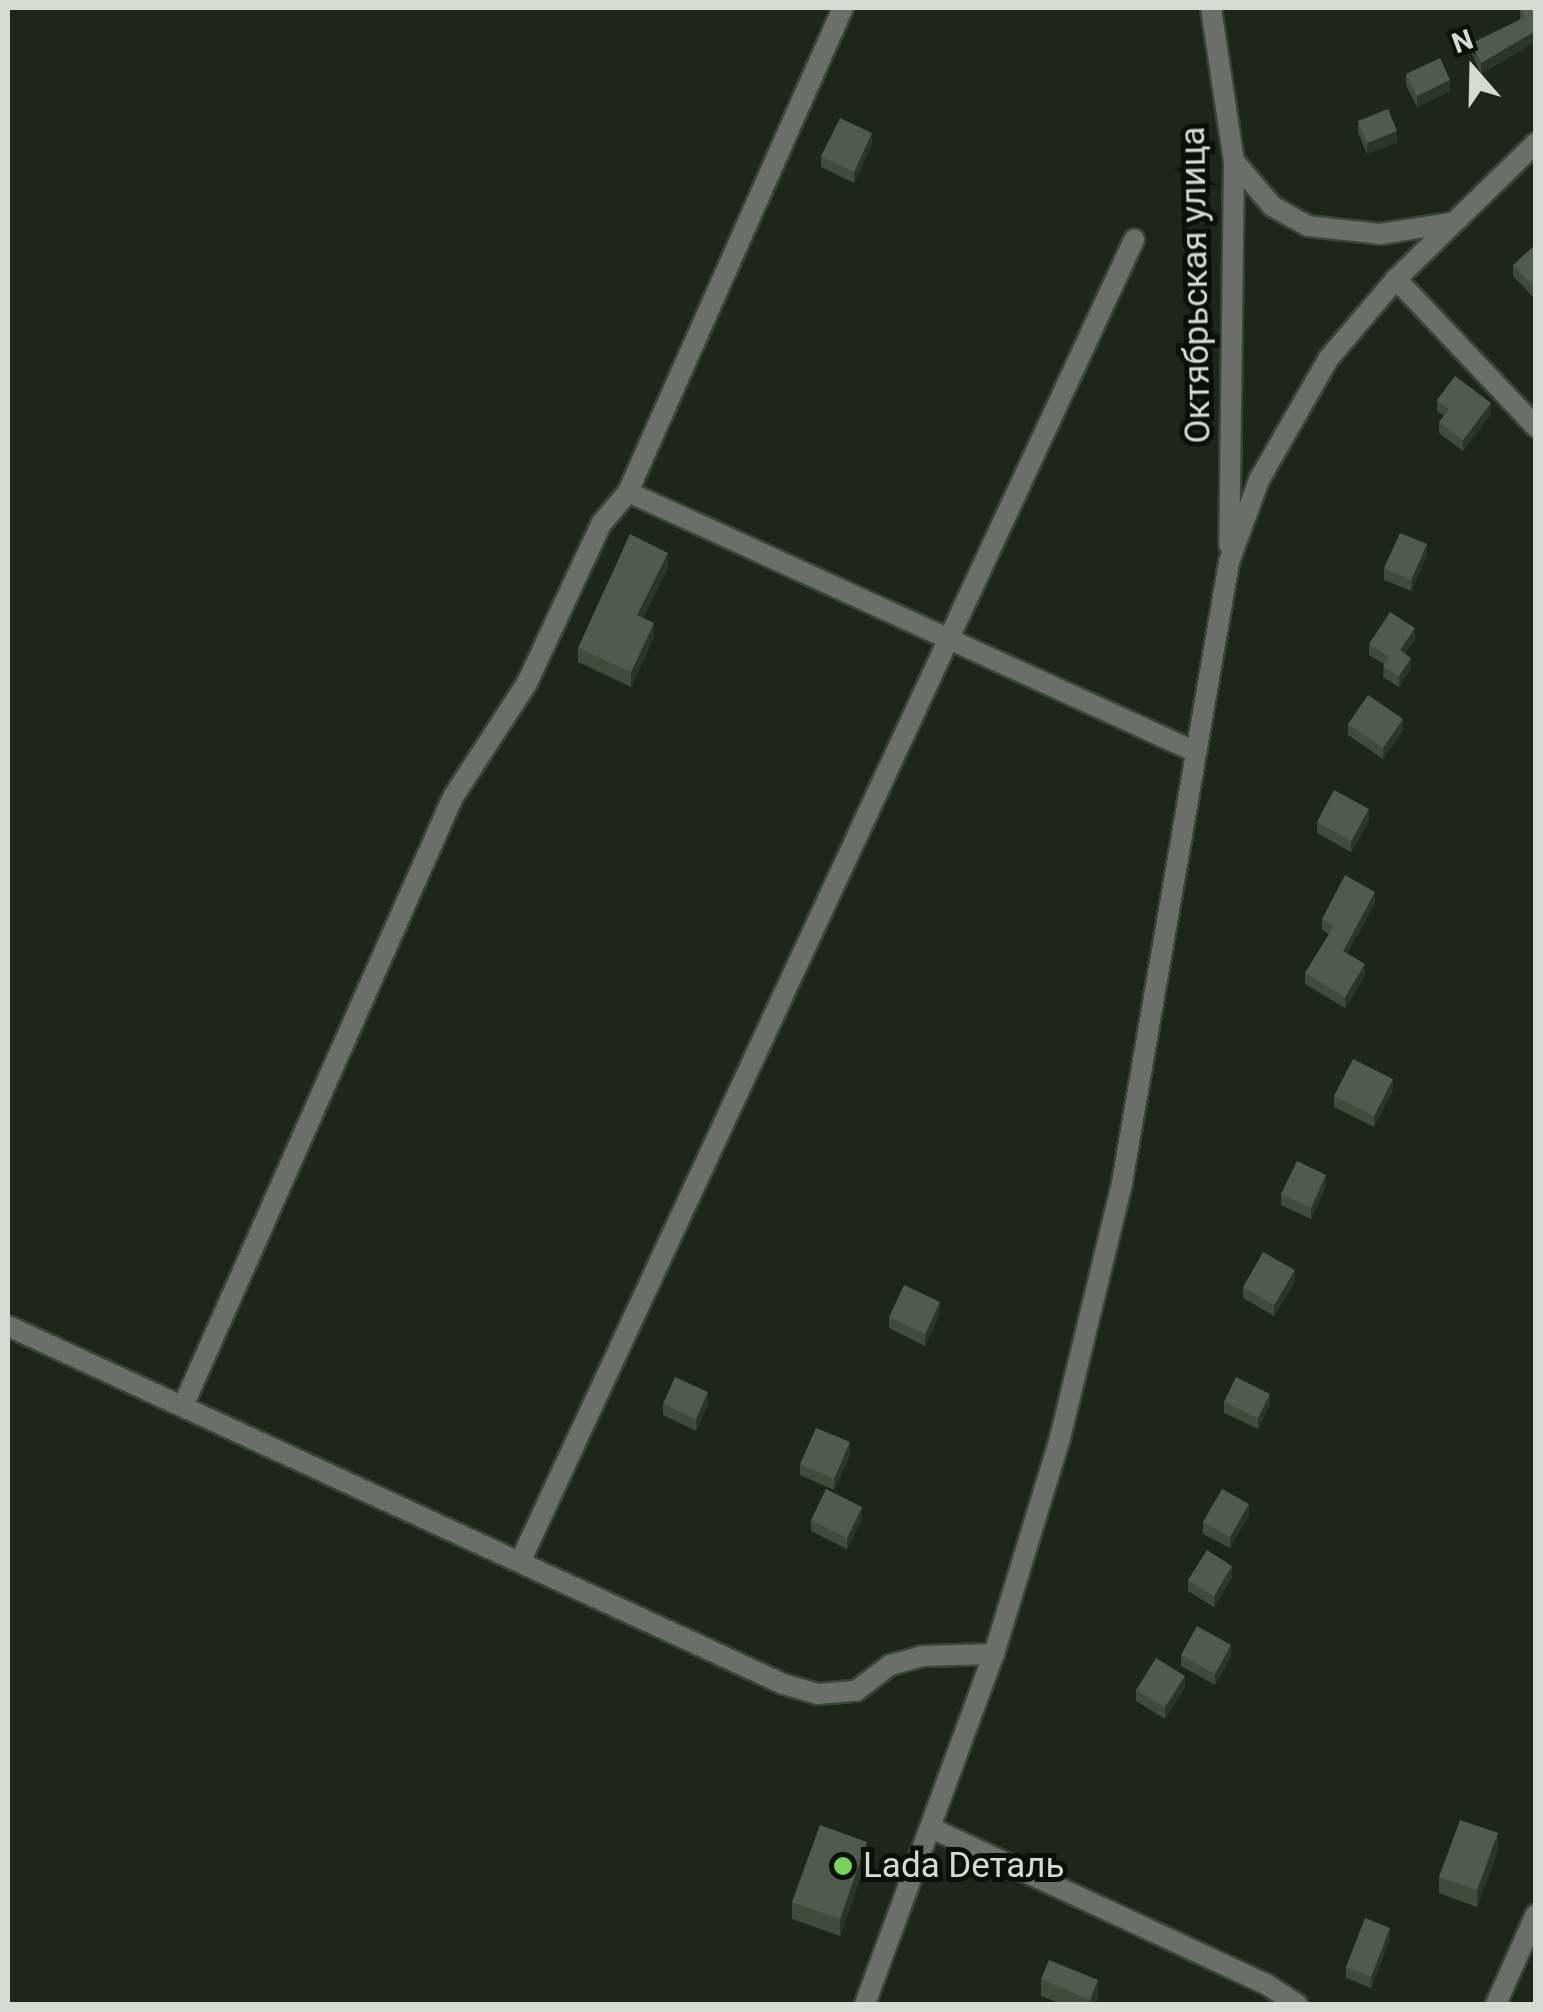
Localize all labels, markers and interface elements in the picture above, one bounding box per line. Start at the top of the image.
north arrow [1423,20,1523,120]
text: N [1448,22,1477,60]
street label: Октябрьская улица [1172,126,1220,444]
place label: Lada Dеталь [863,1845,1065,1887]
marker: Lada Dеталь [832,1855,854,1877]

